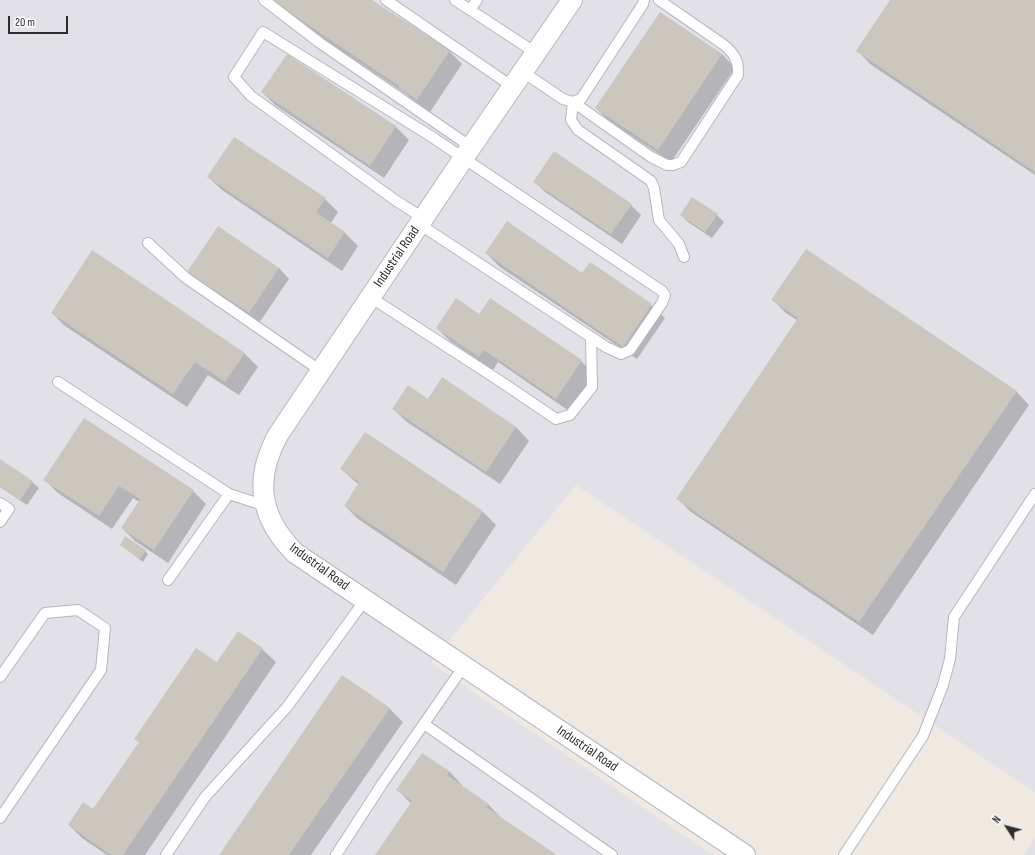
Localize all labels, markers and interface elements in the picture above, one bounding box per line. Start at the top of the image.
scale bar [10,8,70,34]
text: 20 m [15,15,35,30]
street label: Industrial Road [370,223,424,291]
street label: Industrial Road [286,540,352,594]
street label: Industrial Road [553,722,621,776]
north arrow [987,807,1027,847]
text: N [990,813,1004,826]

